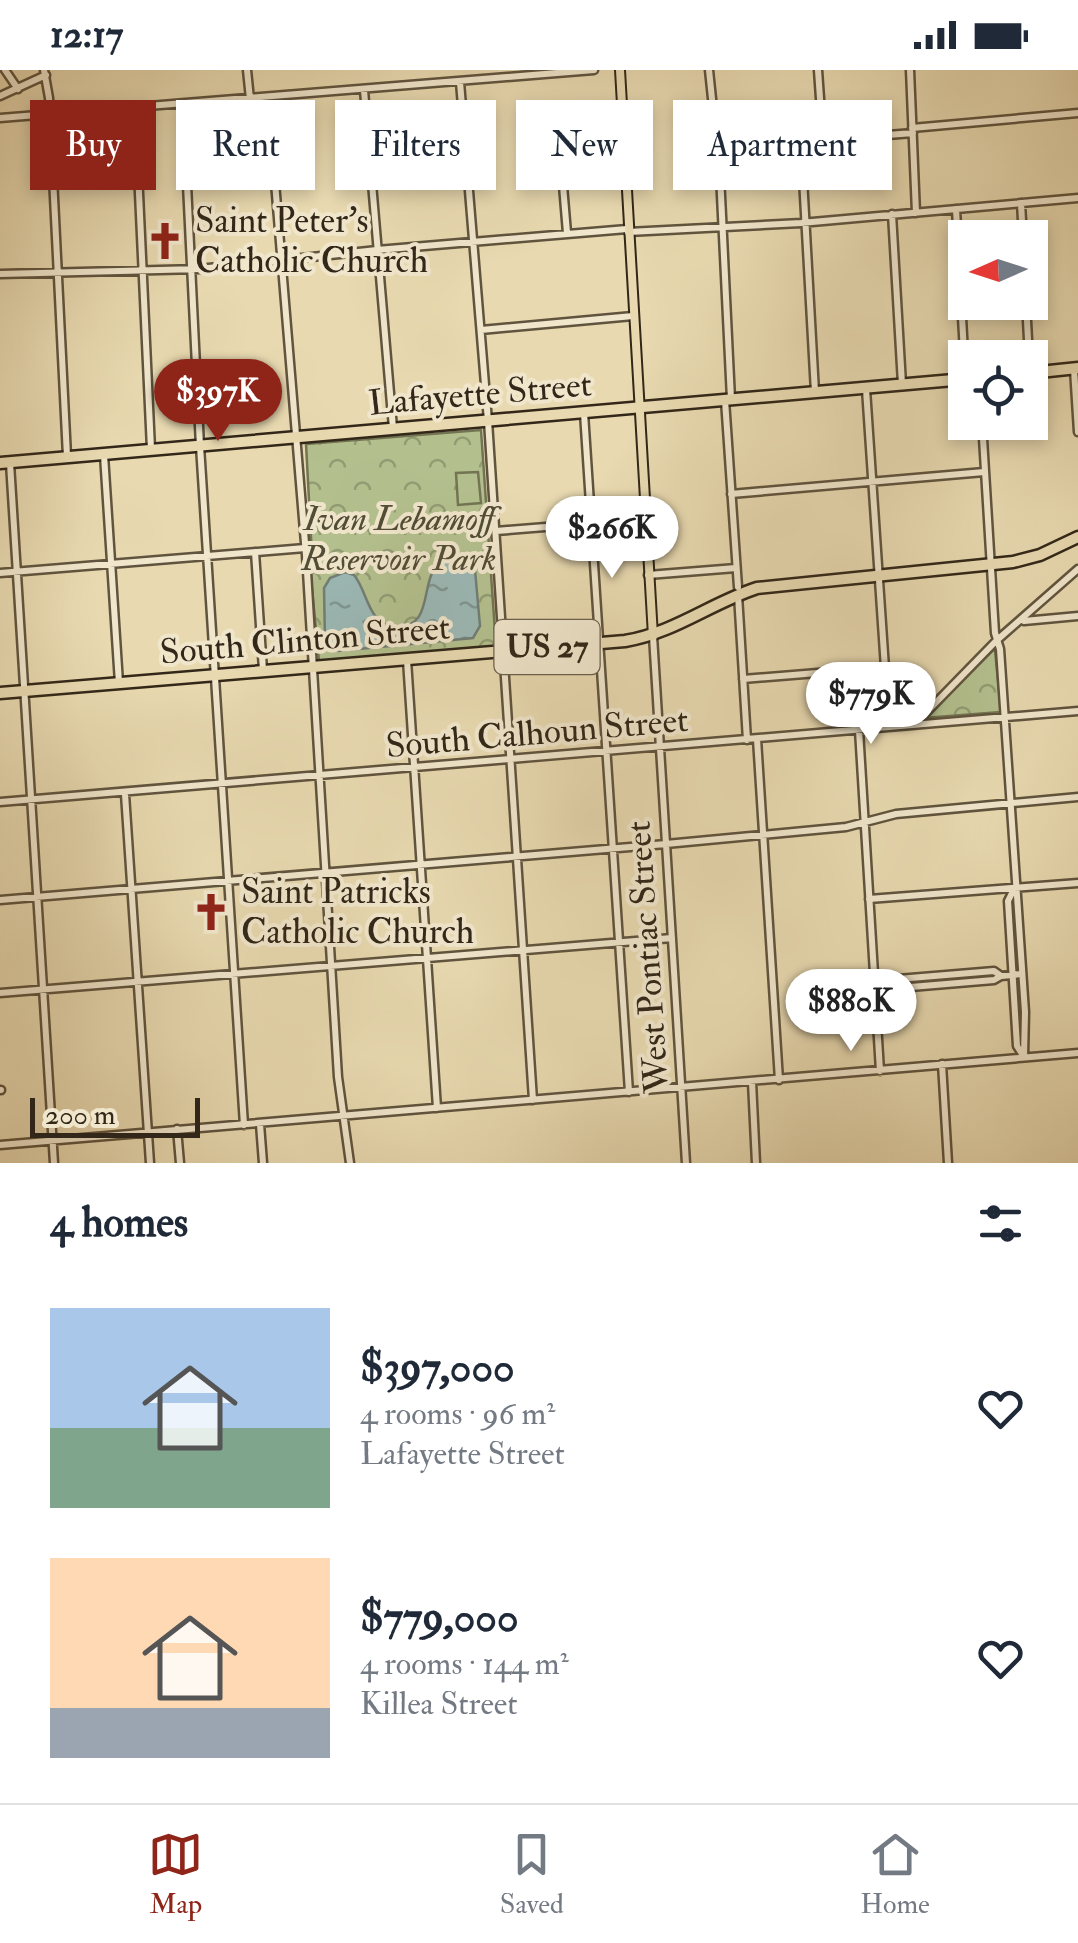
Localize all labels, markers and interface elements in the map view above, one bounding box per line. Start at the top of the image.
text: 12:17 [50,11,123,59]
chip: Buy [30,100,156,190]
chip: Rent [176,100,315,190]
chip: Filters [335,100,496,190]
chip: New [516,100,653,190]
chip: Apartment [673,100,892,190]
place label: Saint Peter's Catholic Church [195,199,428,283]
church icon: Saint Peter's Catholic Church [144,220,186,262]
north arrow [948,220,1048,320]
map controls [948,220,1048,440]
button: locate [948,340,1048,440]
pin: $397K [148,359,288,444]
street label: Lafayette Street [367,362,593,426]
text: $397K [176,371,260,411]
pin: $266K [542,496,682,581]
park label: Ivan Lebamoff Reservoir Park [301,497,502,581]
text: $266K [568,508,656,548]
street label: South Clinton Street [158,605,452,675]
road number: US 27 [494,620,600,674]
pin: $779K [801,662,941,747]
text: $779K [828,674,914,714]
street label: South Calhoun Street [384,698,690,768]
street label: West Pontiac Street [617,819,680,1096]
place label: Saint Patricks Catholic Church [241,870,474,954]
church icon: Saint Patricks Catholic Church [190,891,232,933]
pin: $880K [781,969,921,1054]
text: $880K [808,981,894,1021]
scale bar [30,1093,200,1138]
text: 200 m [45,1098,116,1133]
icon: filters [973,1196,1028,1251]
text: 4 homes [50,1197,188,1249]
text: $397,000 [360,1342,514,1394]
icon: home [130,1348,250,1468]
icon: heart [973,1381,1028,1436]
text: 4 rooms · 96 m² [360,1394,555,1434]
text: Lafayette Street [360,1434,565,1474]
text: $779,000 [360,1592,518,1644]
icon: home [130,1598,250,1718]
icon: heart [973,1631,1028,1686]
text: 4 rooms · 144 m² [360,1644,569,1684]
text: Killea Street [360,1684,518,1724]
tab: Map [148,1827,203,1922]
tab: Saved [500,1827,564,1922]
tab: Home [860,1827,930,1922]

